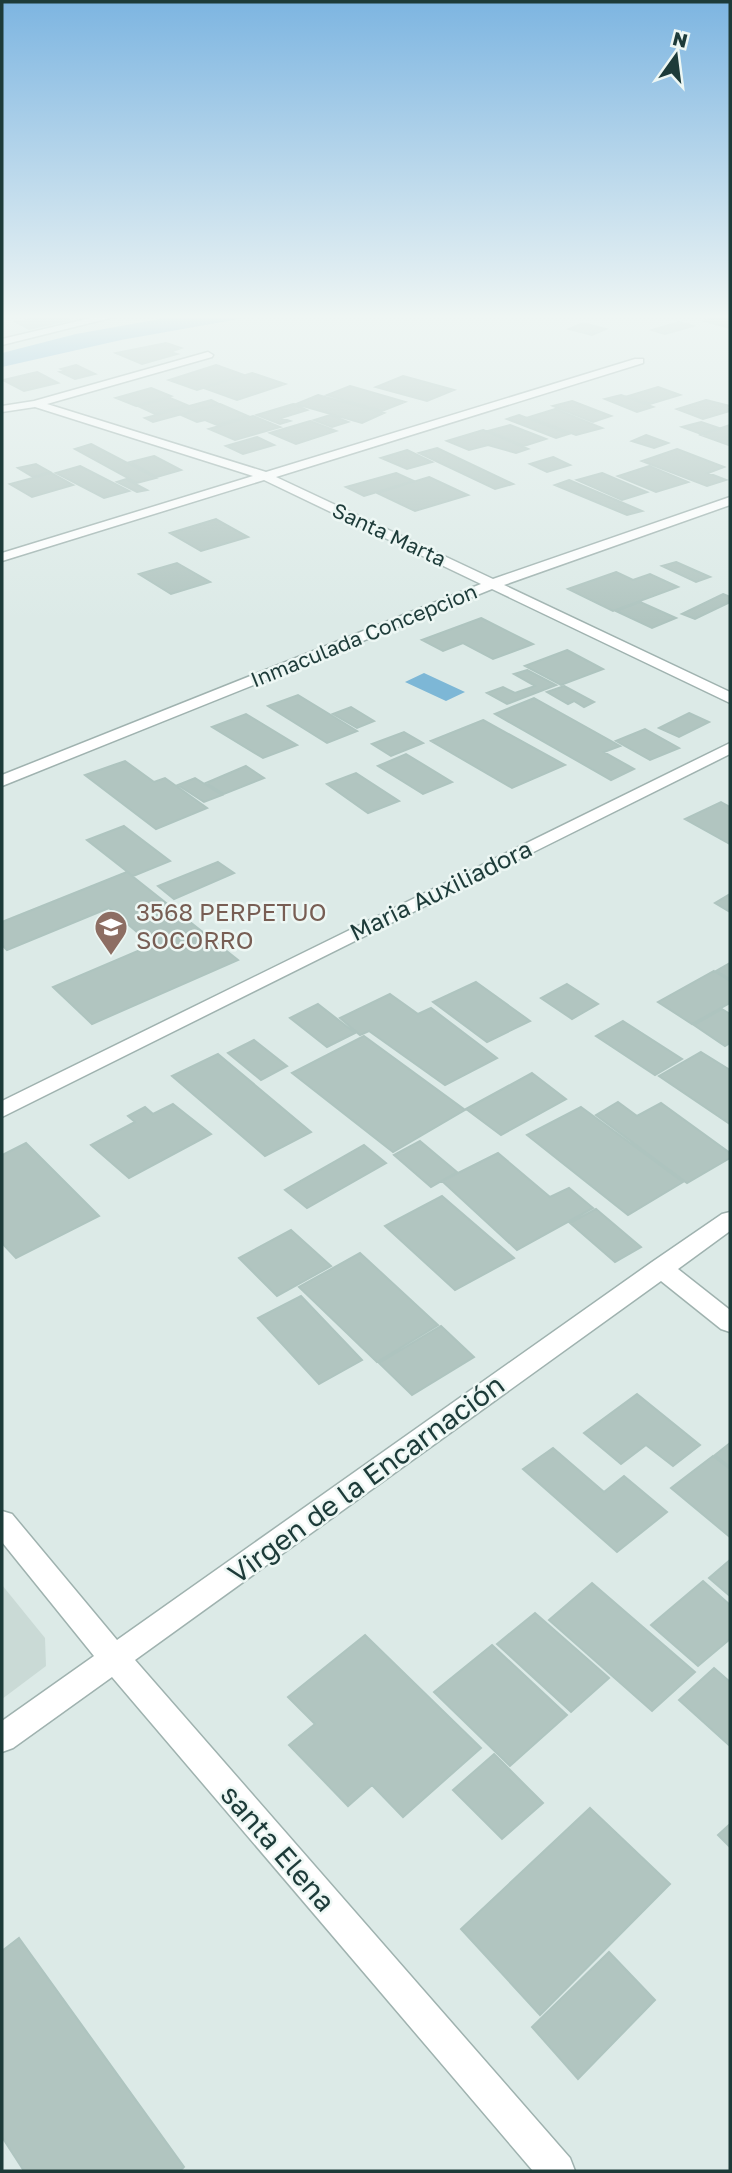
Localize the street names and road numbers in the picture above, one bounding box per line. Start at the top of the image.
street label: Santa Marta [328,496,450,572]
street label: Inmaculada Concepcion [247,578,481,692]
street label: Maria Auxiliadora [345,833,536,946]
street label: Virgen de la Encarnación [221,1367,510,1590]
street label: santa Elena [215,1778,342,1918]

